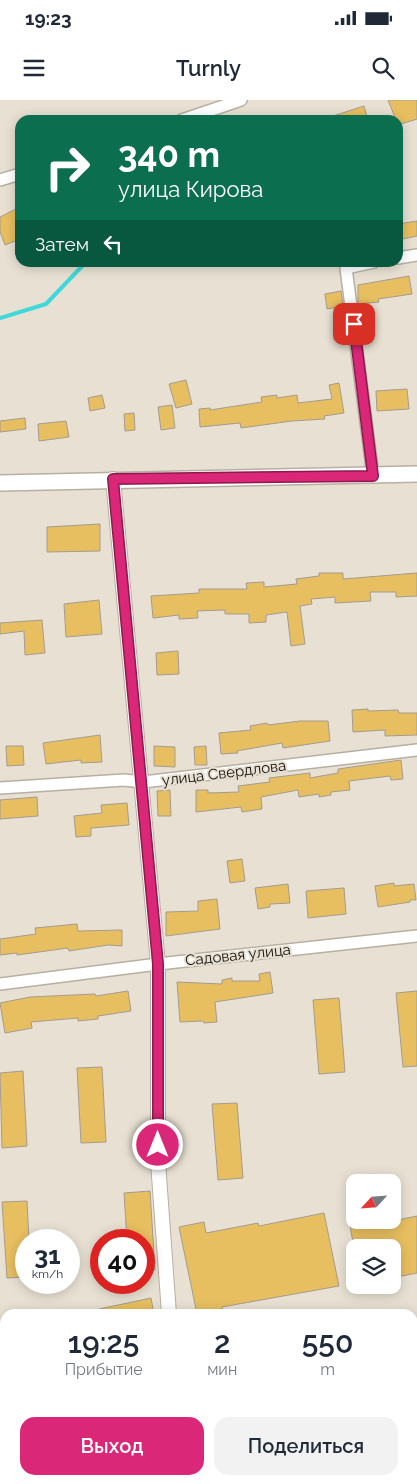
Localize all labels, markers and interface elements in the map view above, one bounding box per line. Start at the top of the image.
text: 19:23 [25,7,72,29]
icon: menu [20,54,48,82]
icon: search [369,54,397,82]
text: Turnly [176,55,241,81]
text: 340 m [118,134,220,175]
icon: right [35,135,100,200]
text: улица Кирова [118,176,263,202]
icon: left [99,230,127,258]
text: Затем [35,233,89,255]
pin [333,303,375,345]
icon: arrive [340,310,368,338]
street label: улица Свердлова [161,756,287,790]
street label: Садовая улица [184,941,292,969]
position arrow [131,1118,183,1170]
north arrow [346,1174,401,1229]
map controls [346,1174,401,1294]
speed limit sign: 40 [90,1229,155,1294]
button: layers [346,1239,401,1294]
text: 31 [34,1240,61,1270]
text: km/h [32,1267,63,1281]
text: 19:25 [68,1325,139,1360]
text: 2 [214,1325,230,1360]
text: 550 [302,1325,353,1360]
text: Прибытие [65,1360,143,1379]
text: мин [207,1360,237,1379]
text: m [320,1360,335,1379]
button: Выход [20,1417,204,1475]
button: Поделиться [214,1417,398,1475]

